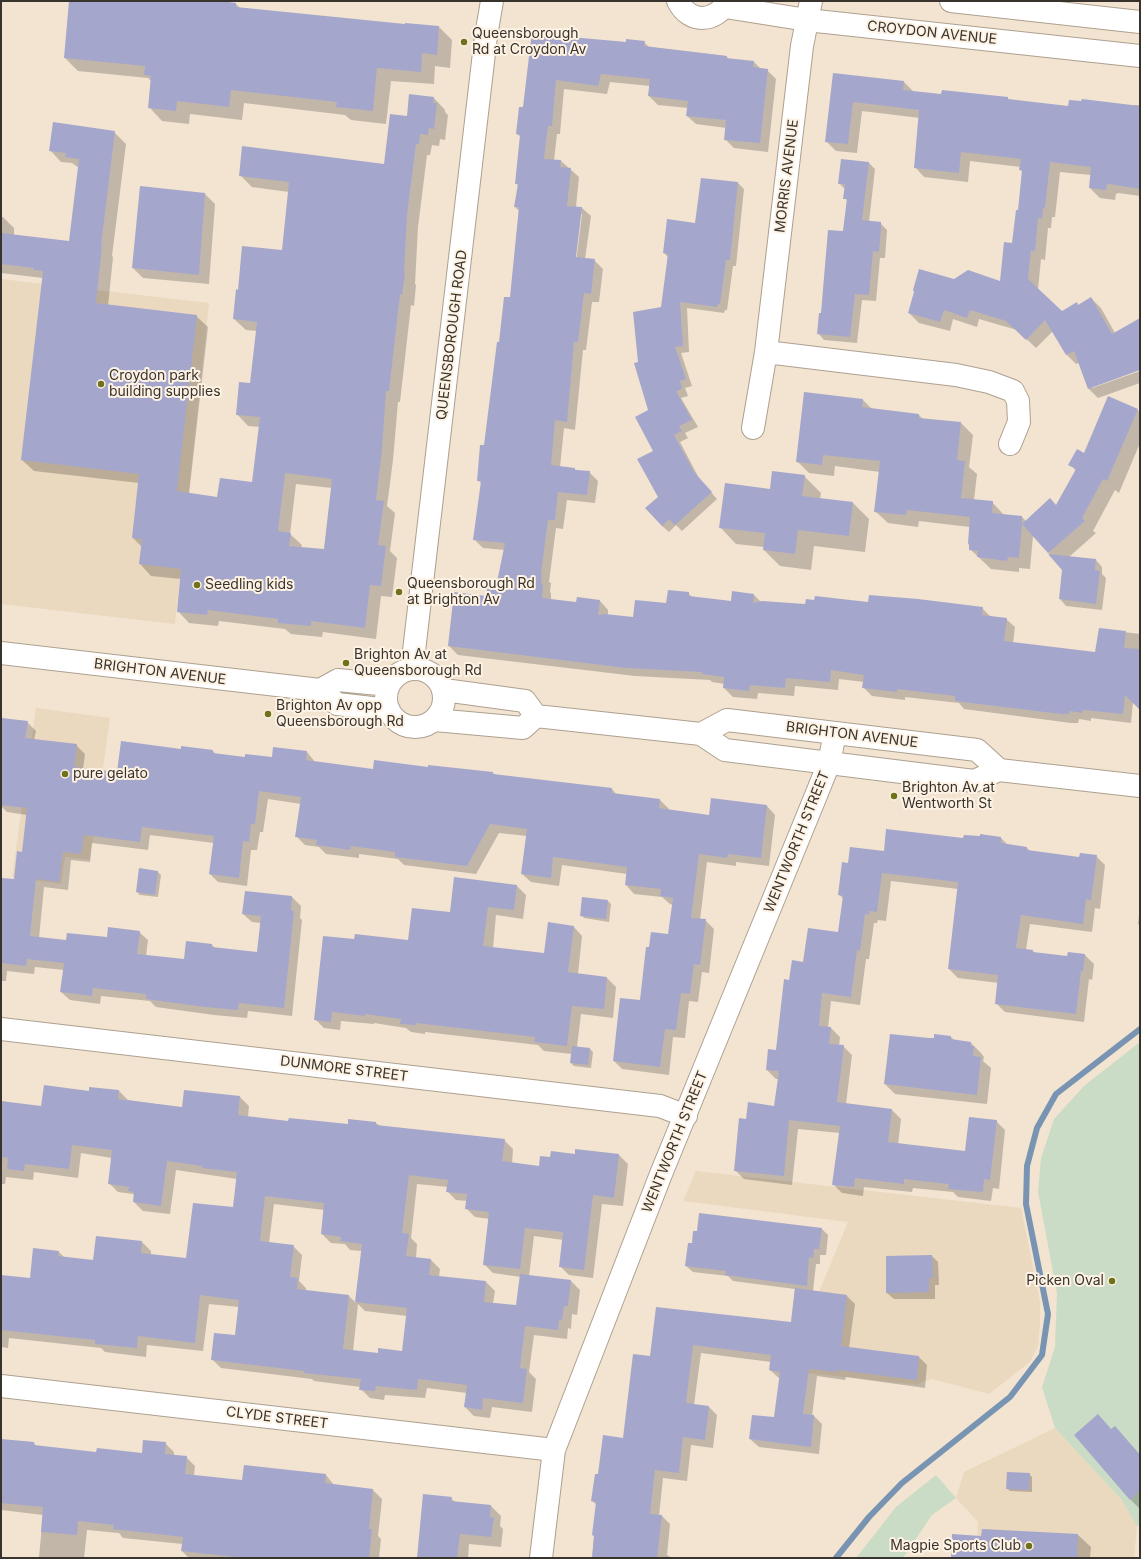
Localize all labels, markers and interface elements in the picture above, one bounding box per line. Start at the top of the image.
street label: CROYDON AVENUE [866,18,998,48]
place label: Queensborough Rd at Croydon Av [472,26,586,58]
marker: Queensborough Rd at Croydon Av [459,37,469,47]
street label: MORRIS AVENUE [772,118,802,234]
street label: QUEENSBOROUGH ROAD [433,249,471,421]
place label: Croydon park building supplies [109,368,221,400]
marker: Croydon park building supplies [96,379,106,389]
place label: Queensborough Rd at Brighton Av [407,576,535,608]
place label: Seedling kids [205,577,293,593]
marker: Seedling kids [192,580,202,590]
marker: Queensborough Rd at Brighton Av [394,587,404,597]
place label: Brighton Av at Queensborough Rd [354,647,482,680]
street label: BRIGHTON AVENUE [93,656,227,688]
marker: Brighton Av at Queensborough Rd [341,658,351,668]
place label: Brighton Av opp Queensborough Rd [276,698,404,730]
marker: Brighton Av opp Queensborough Rd [263,709,273,719]
street label: BRIGHTON AVENUE [785,719,919,751]
place label: pure gelato [73,766,148,782]
marker: pure gelato [60,769,70,779]
street label: WENTWORTH STREET [761,769,833,915]
place label: Brighton Av at Wentworth St [902,780,995,812]
marker: Brighton Av at Wentworth St [889,791,899,801]
street label: DUNMORE STREET [279,1053,409,1085]
street label: WENTWORTH STREET [639,1069,711,1215]
place label: Picken Oval [1026,1273,1104,1289]
marker: Picken Oval [1107,1276,1117,1286]
street label: CLYDE STREET [225,1403,329,1433]
place label: Magpie Sports Club [890,1538,1021,1554]
marker: Magpie Sports Club [1024,1541,1034,1551]

